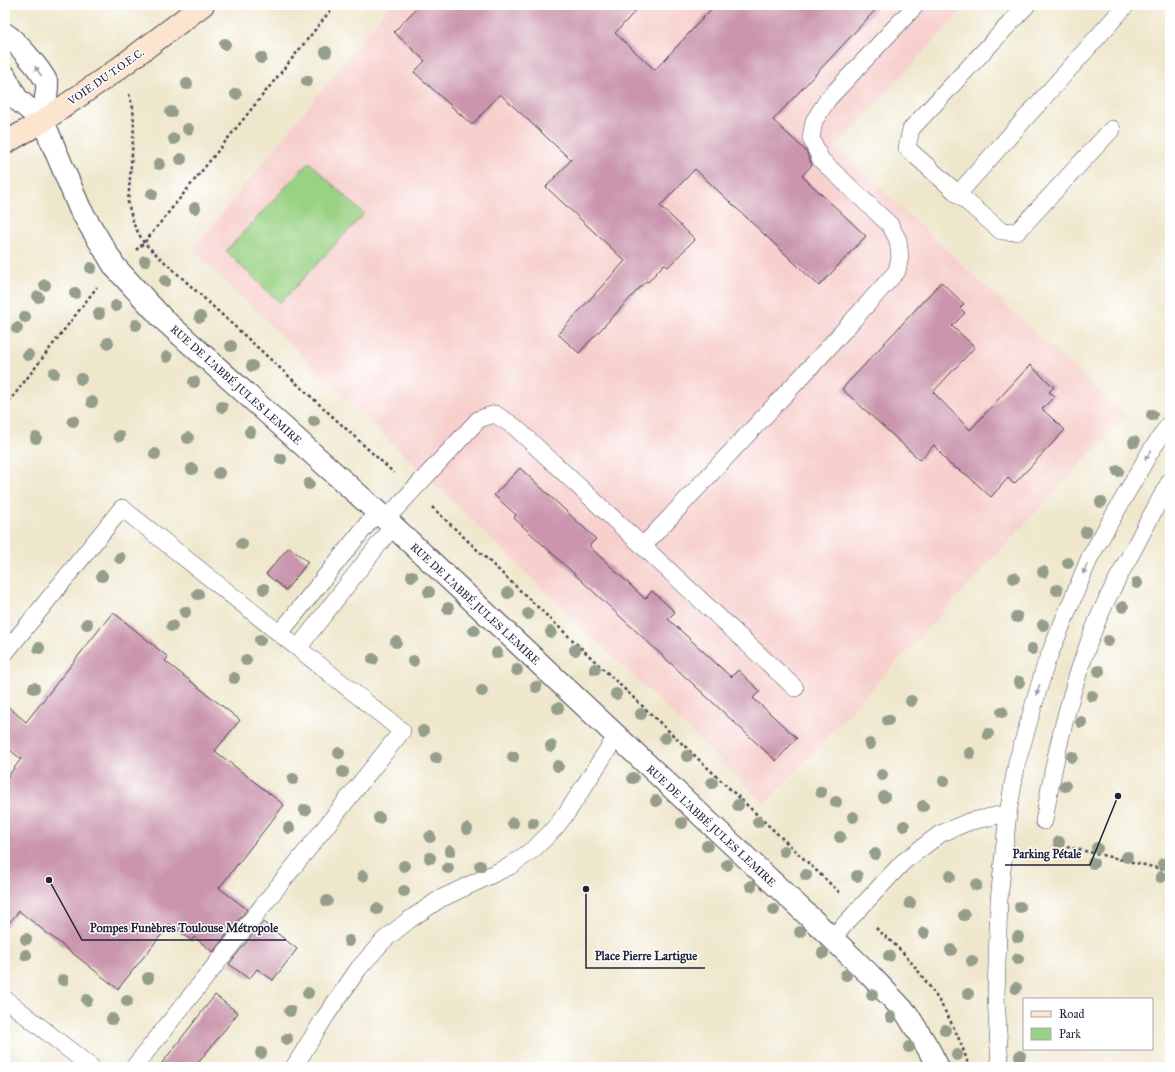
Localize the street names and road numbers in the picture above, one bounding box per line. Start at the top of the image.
street label: VOIE DU T.O.E.C. [65,46,146,109]
street label: RUE DE L'ABBÉ JULES LEMIRE [167,322,305,448]
street label: RUE DE L'ABBÉ JULES LEMIRE [407,540,543,668]
street label: RUE DE L'ABBÉ JULES LEMIRE [643,762,779,890]

